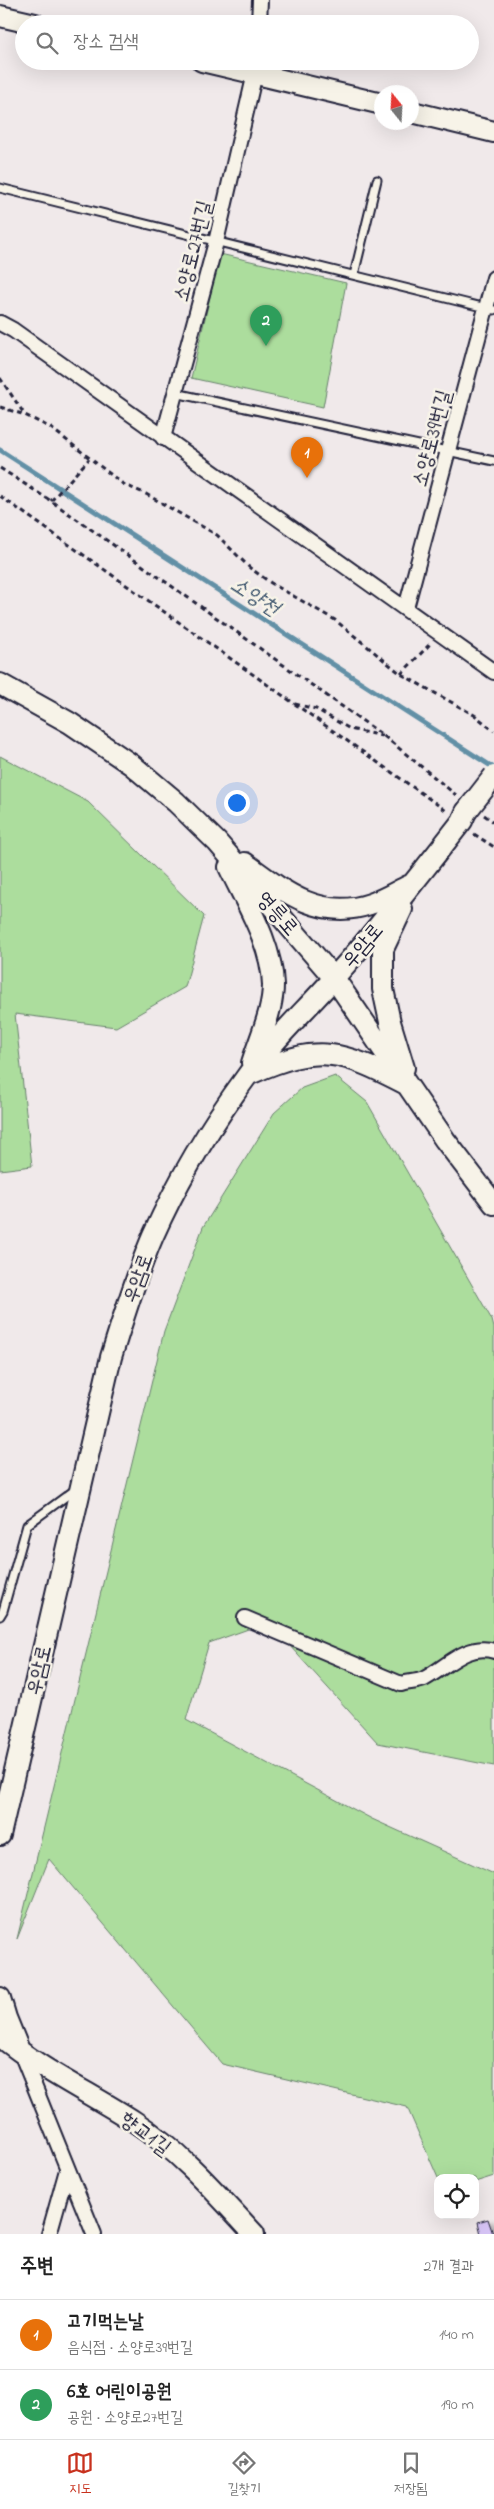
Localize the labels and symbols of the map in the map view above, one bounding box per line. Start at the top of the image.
north arrow [374,85,419,130]
street label: 소양로27번길 [167,198,221,305]
pin: 2 [250,305,282,346]
street label: 소양로39번길 [406,386,460,490]
pin: 1 [291,437,323,478]
water label: 소양천 [223,570,287,627]
your location [224,790,250,816]
street label: 영릉로 [249,885,304,943]
street label: 우암로 [336,917,391,975]
street label: 우암로 [116,1250,162,1308]
street label: 우암로 [20,1642,60,1699]
street label: 향교1길 [113,2105,177,2164]

